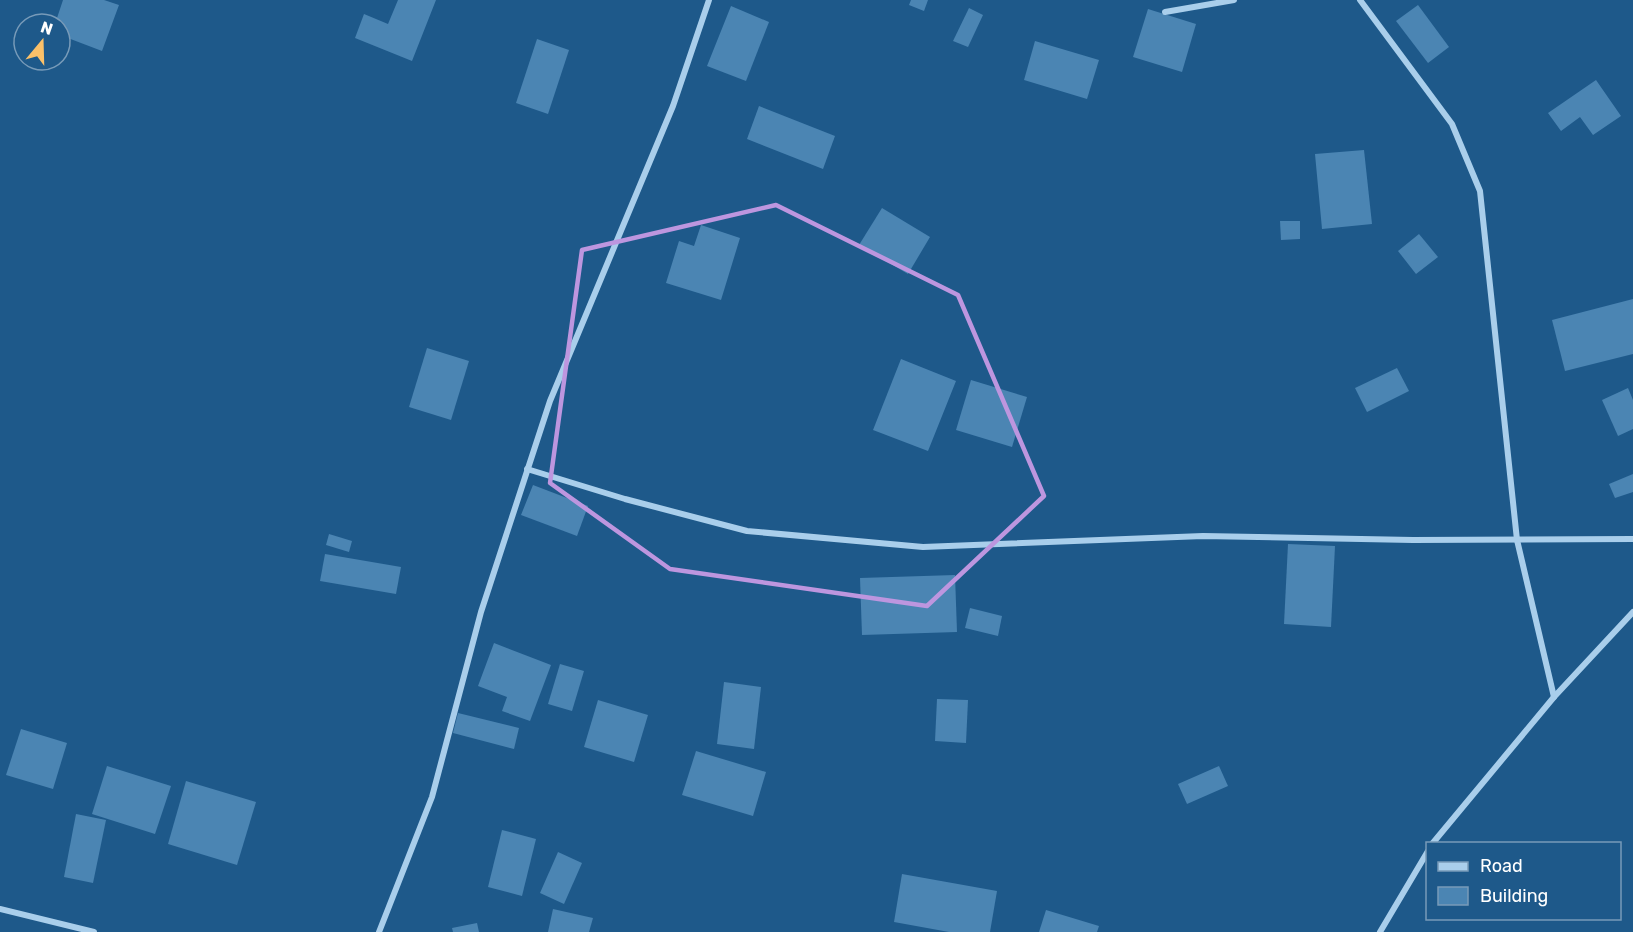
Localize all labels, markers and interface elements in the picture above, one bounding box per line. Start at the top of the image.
north arrow [12,12,72,72]
text: N [38,17,55,39]
legend [1426,842,1621,920]
text: Road [1480,855,1523,877]
text: Building [1480,885,1548,907]

